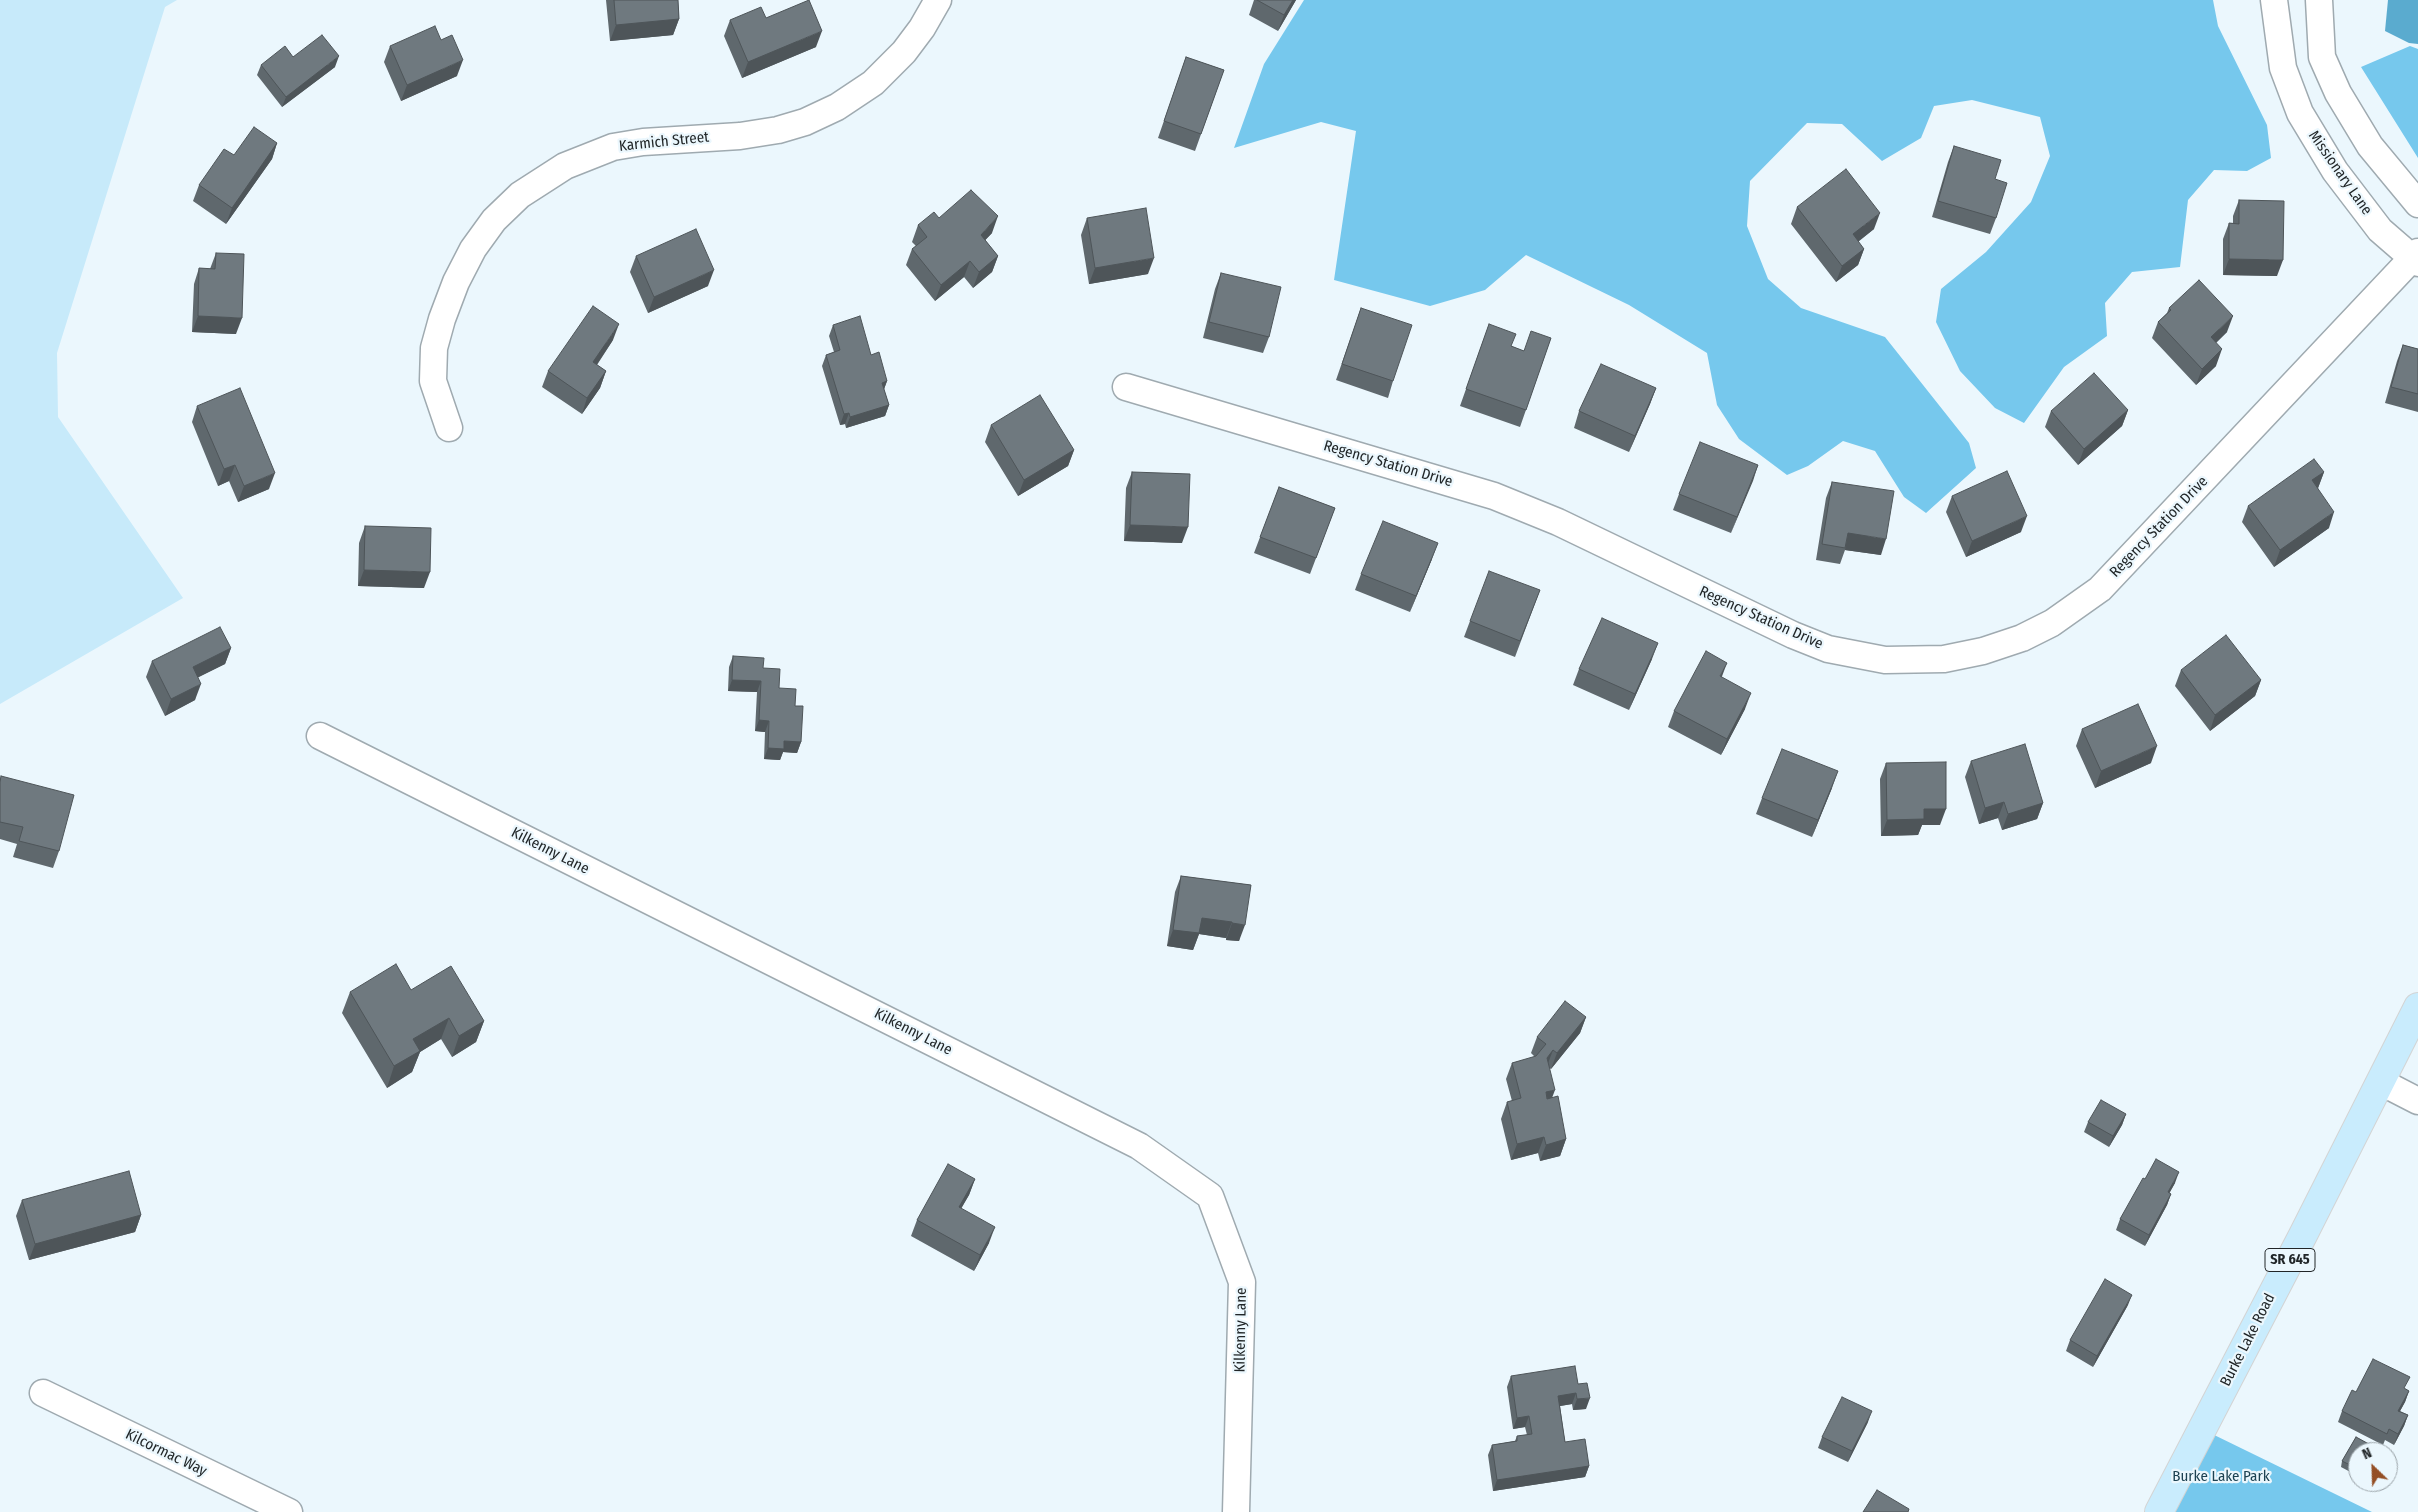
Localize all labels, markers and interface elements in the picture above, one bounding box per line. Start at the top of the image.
street label: Missionary Lane [2304,127,2376,219]
street label: Karmich Street [618,128,710,156]
street label: Regency Station Drive [1321,437,1455,491]
street label: Regency Station Drive [2106,473,2212,581]
street label: Regency Station Drive [1696,583,1826,653]
street label: Kilkenny Lane [508,824,592,878]
street label: Kilkenny Lane [871,1005,955,1059]
road number: SR 645 [2265,1248,2315,1272]
street label: Kilkenny Lane [1231,1287,1251,1373]
street label: Burke Lake Road [2217,1291,2279,1389]
street label: Kilcormac Way [122,1426,210,1480]
north arrow [2348,1442,2398,1492]
text: N [2360,1444,2374,1463]
park label: Burke Lake Park [2172,1468,2270,1486]

